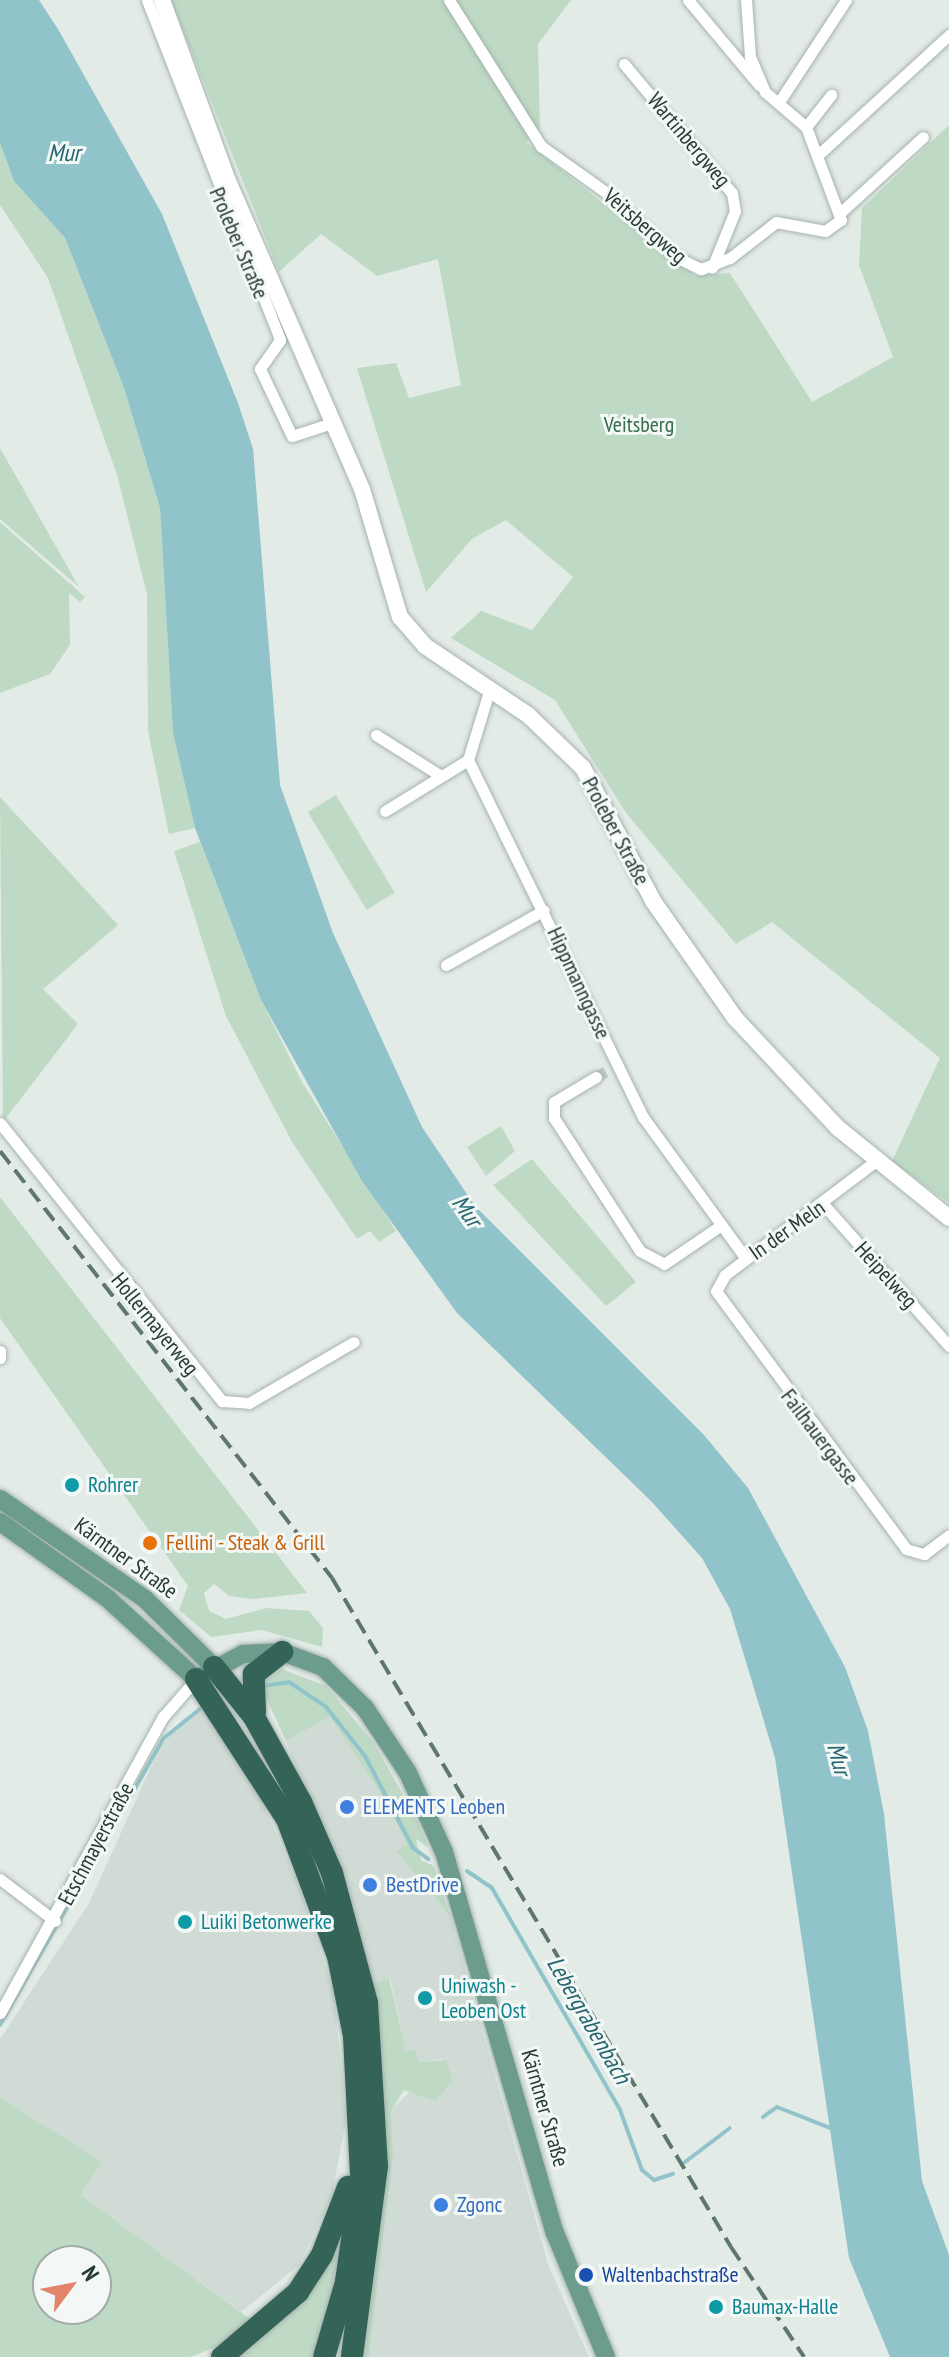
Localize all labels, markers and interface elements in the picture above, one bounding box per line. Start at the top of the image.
street label: Wartinbergweg [642,87,736,193]
water label: Mur [48,139,80,167]
street label: Proleber Straße [204,183,274,303]
street label: Veitsbergweg [598,183,692,269]
park label: Veitsberg [604,412,674,438]
street label: Proleber Straße [577,772,655,890]
street label: Hippmanngasse [542,923,616,1043]
water label: Mur [446,1190,488,1232]
street label: In der Meln [744,1194,830,1266]
street label: Heipelweg [849,1236,923,1314]
street label: Hollermayerweg [106,1267,204,1381]
street label: Failhauergasse [775,1384,865,1490]
place label: Rohrer [88,1472,138,1498]
marker: Rohrer [63,1476,81,1494]
street label: Kärntner Straße [69,1512,183,1604]
place label: Fellini - Steak & Grill [166,1530,327,1556]
marker: Fellini - Steak & Grill [141,1534,159,1552]
water label: Mur [821,1740,857,1778]
street label: Etschmayerstraße [53,1778,139,1910]
place label: ELEMENTS Leoben [363,1794,505,1820]
marker: ELEMENTS Leoben [338,1798,356,1816]
place label: BestDrive [386,1872,459,1898]
marker: BestDrive [361,1876,379,1894]
place label: Luiki Betonwerke [201,1909,332,1935]
marker: Luiki Betonwerke [176,1913,194,1931]
water label: Lebergrabenbach [541,1951,637,2089]
place label: Uniwash - Leoben Ost [441,1972,526,2024]
marker: Uniwash - Leoben Ost [416,1989,434,2007]
street label: Kärntner Straße [516,2046,574,2170]
place label: Zgonc [457,2192,502,2218]
marker: Zgonc [432,2196,450,2214]
north arrow [32,2245,112,2325]
text: N [76,2261,106,2286]
place label: Waltenbachstraße [602,2262,739,2288]
marker: Waltenbachstraße [577,2266,595,2284]
place label: Baumax-Halle [732,2294,838,2320]
marker: Baumax-Halle [707,2298,725,2316]

